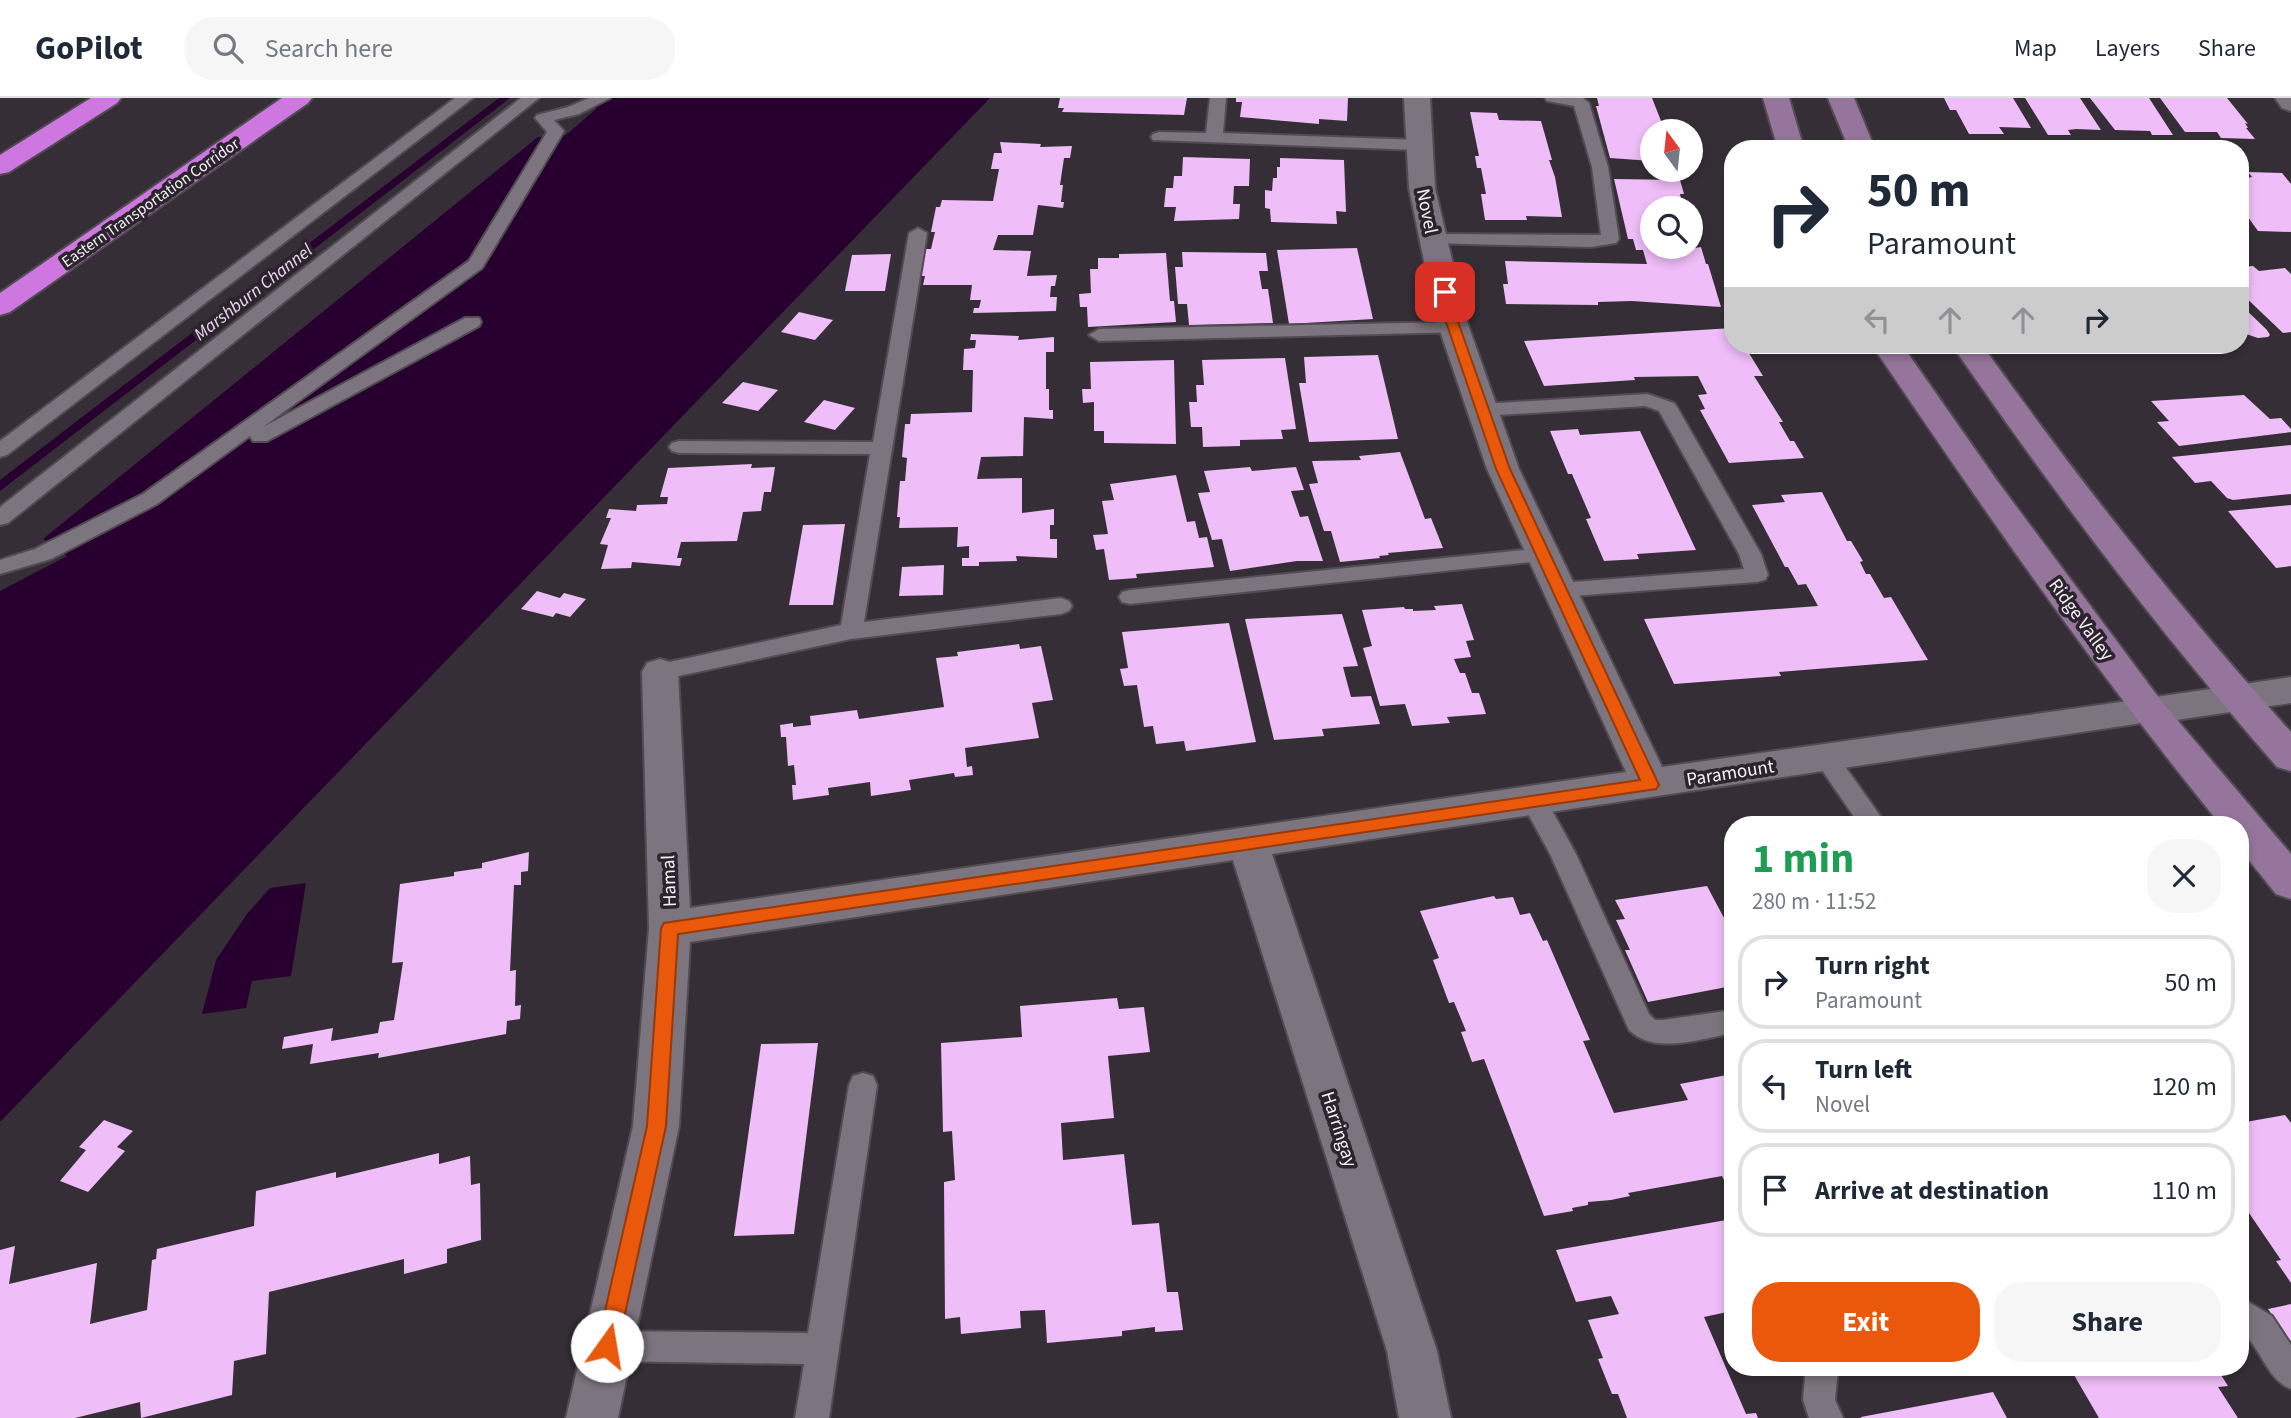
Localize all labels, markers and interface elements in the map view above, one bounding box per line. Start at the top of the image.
search box [185,17,675,80]
text: GoPilot [35,25,143,72]
icon: search [209,29,247,67]
text: Search here [265,30,393,67]
text: Map [2014,31,2057,66]
text: Layers [2095,31,2160,66]
text: Share [2198,31,2256,66]
north arrow [1640,119,1703,182]
map controls [1640,119,1703,259]
street label: Eastern Transportation Corridor [57,133,244,273]
text: 50 m [1867,156,1971,226]
icon: right [1752,168,1843,259]
street label: Novel [1409,186,1444,236]
button: search [1640,196,1703,259]
text: Paramount [1867,221,2016,267]
water label: Marshburn Channel [189,238,318,347]
pin [1415,262,1475,322]
icon: arrive [1426,273,1464,311]
icon: left [1858,301,1896,339]
icon: ahead [1931,301,1969,339]
icon: ahead [2004,301,2042,339]
icon: right [2077,301,2115,339]
street label: Ridge Valley [2042,573,2120,667]
street label: Paramount [1684,753,1777,794]
text: 1 min [1752,829,1854,889]
button: close [2147,839,2221,913]
street label: Hamal [655,854,684,907]
text: 280 m · 11:52 [1752,885,1876,918]
text: Turn right [1815,947,1930,984]
icon: right [1756,963,1794,1001]
text: 50 m [2164,964,2217,1001]
text: Paramount [1815,984,1922,1017]
text: Turn left [1815,1051,1912,1088]
icon: left [1756,1067,1794,1105]
text: 120 m [2151,1068,2217,1105]
street label: Harringay [1314,1088,1363,1171]
text: Novel [1815,1088,1870,1121]
icon: arrive [1756,1171,1794,1209]
text: Arrive at destination [1815,1172,2049,1209]
text: 110 m [2151,1172,2217,1209]
button: Exit [1752,1282,1980,1362]
button: Share [1994,1282,2221,1362]
position arrow [570,1309,644,1383]

